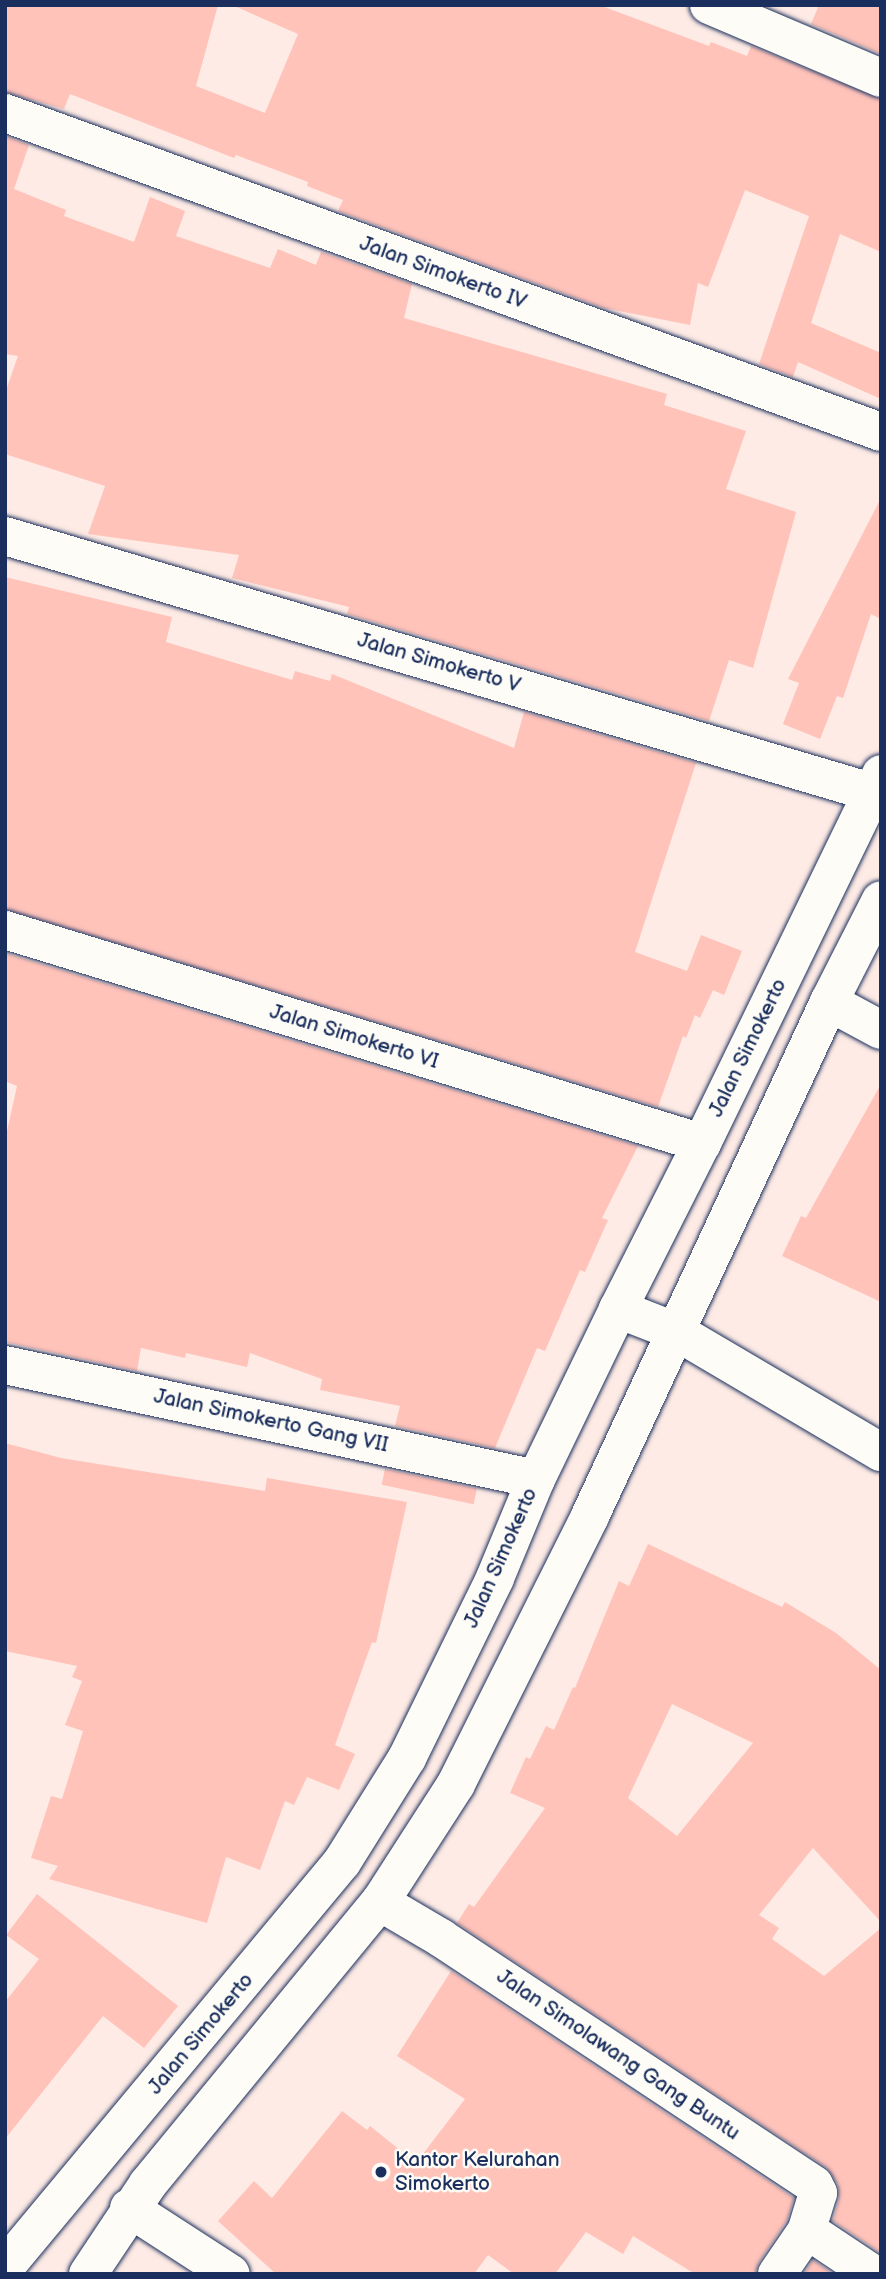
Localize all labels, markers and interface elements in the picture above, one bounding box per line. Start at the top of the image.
street label: Jalan Simokerto IV [356,231,530,315]
street label: Jalan Simokerto V [354,627,524,699]
street label: Jalan Simokerto [704,975,792,1121]
street label: Jalan Simokerto VI [266,999,442,1075]
street label: Jalan Simokerto Gang VII [151,1384,391,1458]
street label: Jalan Simokerto [459,1484,543,1632]
street label: Jalan Simolawang Gang Buntu [491,1964,745,2146]
street label: Jalan Simokerto [143,1968,259,2100]
place label: Kantor Kelurahan Simokerto [395,2147,560,2197]
marker: Kantor Kelurahan Simokerto [373,2164,389,2180]

